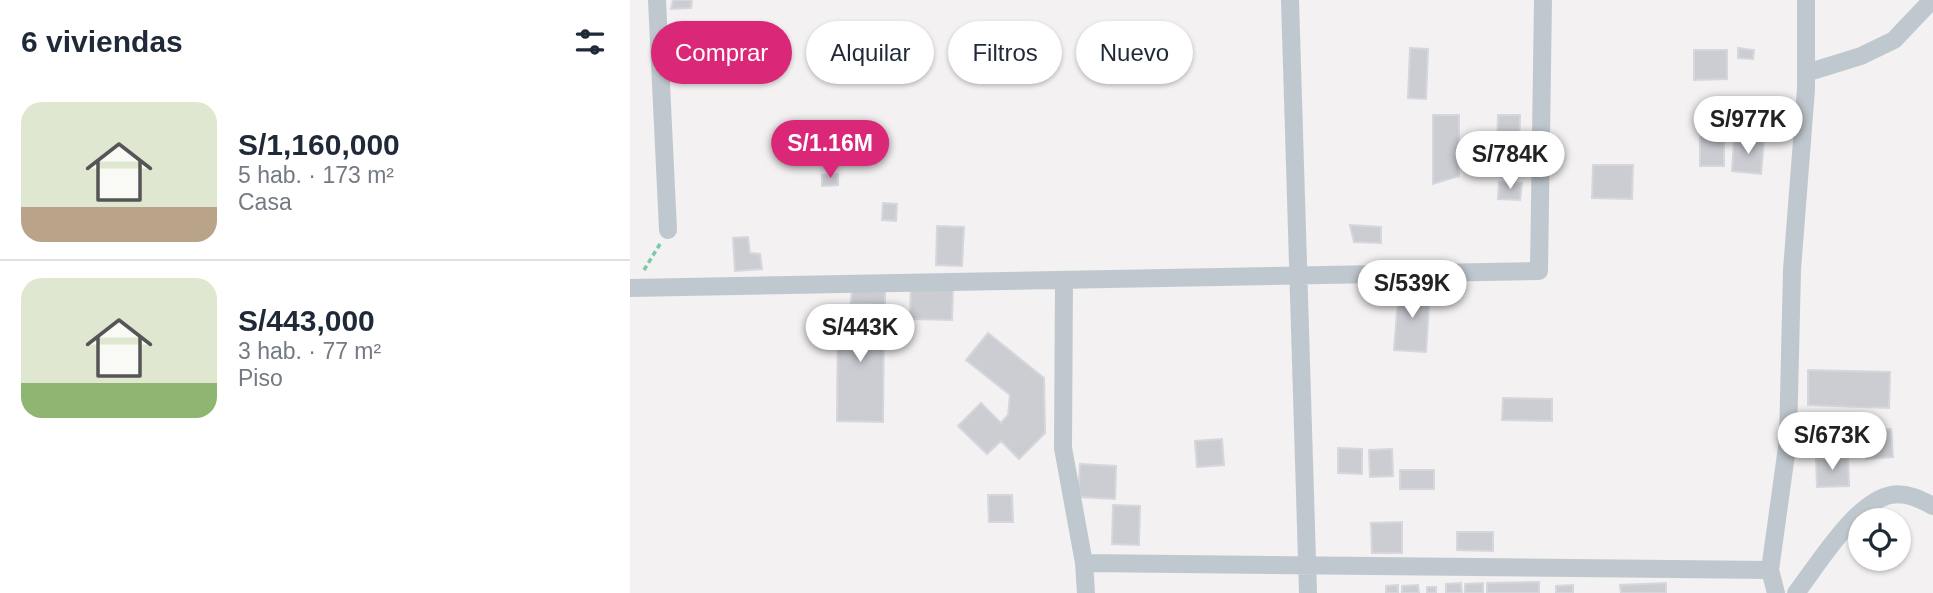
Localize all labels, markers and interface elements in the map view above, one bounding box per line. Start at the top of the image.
chip: Comprar [651,21,792,84]
chip: Alquilar [806,21,934,84]
chip: Filtros [948,21,1062,84]
chip: Nuevo [1076,21,1193,84]
icon: filters [571,23,609,61]
text: 6 viviendas [21,25,183,58]
pin: S/977K [1691,96,1805,156]
text: S/977K [1710,106,1786,132]
pin: S/1.16M [765,120,895,180]
text: S/1,160,000 [238,128,400,161]
icon: home [77,130,161,214]
text: S/1.16M [787,130,873,156]
pin: S/784K [1453,132,1567,191]
text: S/784K [1472,141,1548,167]
text: 5 hab. · 173 m² [238,162,394,188]
text: Casa [238,189,292,215]
pin: S/539K [1355,260,1469,320]
text: S/539K [1374,270,1450,296]
text: S/443,000 [238,304,375,337]
pin: S/443K [803,304,917,364]
icon: home [77,306,161,390]
text: S/443K [822,314,898,340]
text: 3 hab. · 77 m² [238,338,381,364]
text: Piso [238,365,283,391]
pin: S/673K [1775,412,1889,472]
text: S/673K [1794,422,1870,448]
map controls [1848,508,1911,571]
button: locate [1848,508,1911,571]

